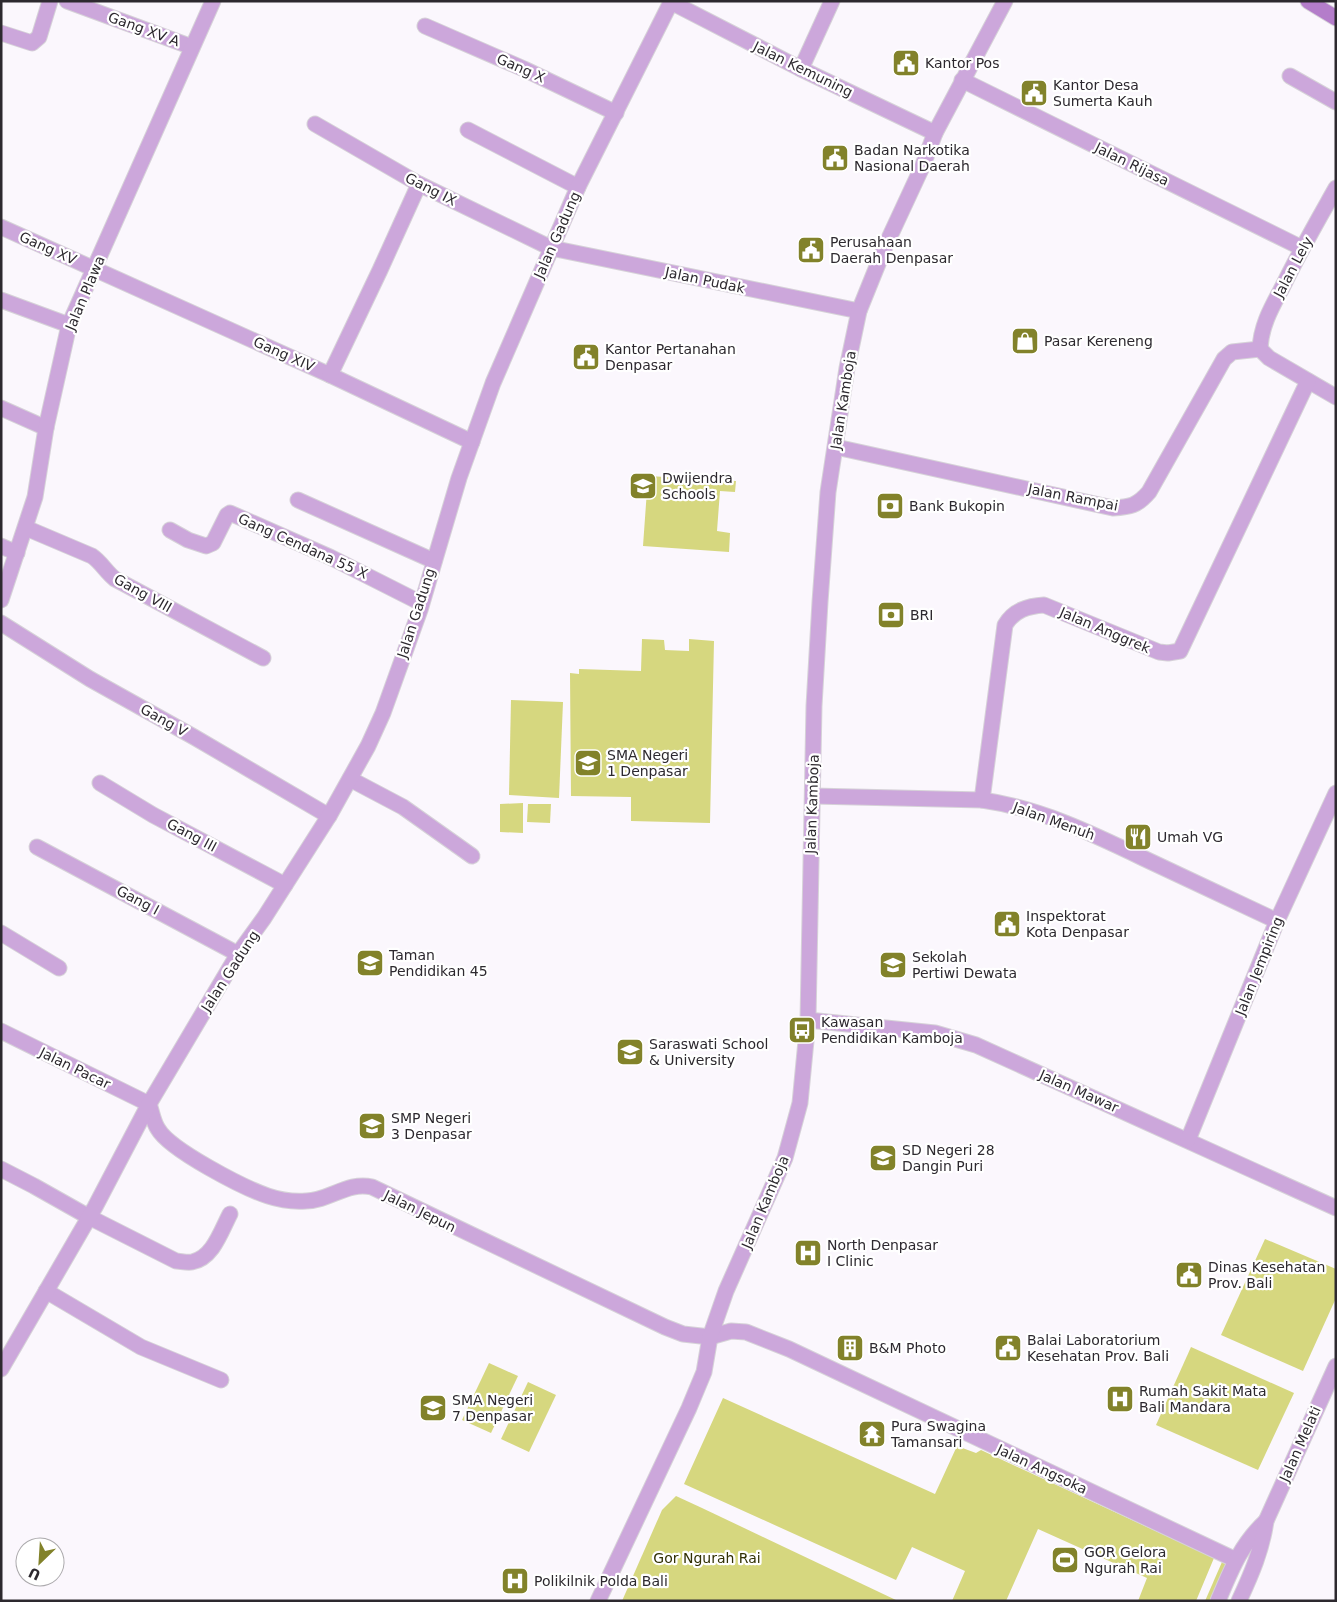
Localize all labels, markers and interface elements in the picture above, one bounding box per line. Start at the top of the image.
street label: Gang XV A [106,9,182,49]
street label: Jalan Kemuning [750,38,855,100]
public building icon: Kantor Pos [891,48,921,78]
street label: Gang X [494,50,548,86]
place label: Kantor Pos [925,55,999,71]
place label: Kantor Desa Sumerta Kauh [1053,77,1153,109]
public building icon: Kantor Desa Sumerta Kauh [1019,78,1049,108]
street label: Jalan Rijasa [1091,139,1172,189]
place label: Badan Narkotika Nasional Daerah [854,142,970,174]
public building icon: Badan Narkotika Nasional Daerah [820,143,850,173]
street label: Gang IX [403,169,460,209]
street label: Jalan Gadung [530,189,583,282]
street label: Gang XV [17,228,79,268]
place label: Perusahaan Daerah Denpasar [830,234,953,266]
street label: Jalan Lely [1270,234,1316,301]
public building icon: Perusahaan Daerah Denpasar [796,235,826,265]
street label: Jalan Plawa [62,253,108,334]
street label: Jalan Pudak [663,264,747,296]
shop icon: Pasar Kereneng [1010,326,1040,356]
street label: Gang XIV [251,333,317,375]
place label: Pasar Kereneng [1044,333,1153,349]
place label: Kantor Pertanahan Denpasar [605,341,736,373]
public building icon: Kantor Pertanahan Denpasar [571,342,601,372]
street label: Jalan Kamboja [827,350,859,451]
place label: Dwijendra Schools [662,470,733,502]
school or university icon: Dwijendra Schools [628,471,658,501]
street label: Jalan Rampai [1026,480,1119,514]
bank icon: Bank Bukopin [875,491,905,521]
place label: Bank Bukopin [909,498,1005,514]
street label: Gang Cendana 55 X [236,510,371,582]
street label: Jalan Gadung [394,566,438,661]
street label: Gang VIII [111,571,175,615]
bank icon: BRI [876,600,906,630]
street label: Jalan Anggrek [1056,603,1154,657]
place label: BRI [910,607,933,623]
street label: Gang V [138,701,191,740]
place label: SMA Negeri 1 Denpasar [607,747,688,779]
school or university icon: SMA Negeri 1 Denpasar [573,748,603,778]
street label: Jalan Kamboja [802,754,822,855]
street label: Jalan Menuh [1010,798,1097,843]
street label: Gang III [164,815,220,855]
restaurant icon: Umah VG [1123,822,1153,852]
place label: Umah VG [1157,829,1223,845]
street label: Gang I [114,882,162,918]
place label: Inspektorat Kota Denpasar [1026,908,1129,940]
public building icon: Inspektorat Kota Denpasar [992,909,1022,939]
street label: Jalan Jempiring [1232,914,1286,1019]
street label: Jalan Gadung [197,927,262,1015]
place label: Taman Pendidikan 45 [388,947,488,979]
school or university icon: Taman Pendidikan 45 [355,948,385,978]
place label: Sekolah Pertiwi Dewata [912,949,1017,981]
school or university icon: Sekolah Pertiwi Dewata [878,950,908,980]
place label: Kawasan Pendidikan Kamboja [821,1014,963,1046]
bus stop icon: Kawasan Pendidikan Kamboja [787,1015,817,1045]
place label: Saraswati School & University [649,1036,768,1068]
school or university icon: Saraswati School & University [615,1037,645,1067]
street label: Jalan Pacar [36,1044,113,1092]
street label: Jalan Mawar [1036,1066,1121,1116]
place label: SMP Negeri 3 Denpasar [391,1110,472,1142]
school or university icon: SMP Negeri 3 Denpasar [357,1111,387,1141]
place label: SD Negeri 28 Dangin Puri [902,1142,995,1174]
school or university icon: SD Negeri 28 Dangin Puri [868,1143,898,1173]
street label: Jalan Kamboja [738,1153,792,1252]
street label: Jalan Jepun [381,1186,459,1235]
place label: North Denpasar I Clinic [827,1237,938,1269]
hospital icon: North Denpasar I Clinic [793,1238,823,1268]
place label: Dinas Kesehatan Prov. Bali [1208,1259,1325,1291]
public building icon: Dinas Kesehatan Prov. Bali [1174,1260,1204,1290]
place label: Balai Laboratorium Kesehatan Prov. Bali [1027,1332,1169,1364]
building icon: B&M Photo [835,1333,865,1363]
public building icon: Balai Laboratorium Kesehatan Prov. Bali [993,1333,1023,1363]
place label: B&M Photo [869,1340,946,1356]
place label: Rumah Sakit Mata Bali Mandara [1139,1383,1267,1415]
hospital icon: Rumah Sakit Mata Bali Mandara [1105,1384,1135,1414]
place label: SMA Negeri 7 Denpasar [452,1392,533,1424]
school or university icon: SMA Negeri 7 Denpasar [418,1393,448,1423]
street label: Jalan Melati [1276,1404,1324,1485]
place label: Pura Swagina Tamansari [890,1418,986,1450]
temple icon: Pura Swagina Tamansari [857,1419,887,1449]
street label: Jalan Angsoka [993,1441,1090,1497]
north arrow [15,1537,65,1587]
place label: GOR Gelora Ngurah Rai [1084,1544,1166,1576]
sports icon: GOR Gelora Ngurah Rai [1050,1545,1080,1575]
park label: Gor Ngurah Rai [653,1550,761,1566]
text: U [26,1564,43,1583]
hospital icon: Polikilnik Polda Bali [500,1566,530,1596]
place label: Polikilnik Polda Bali [534,1573,668,1589]

